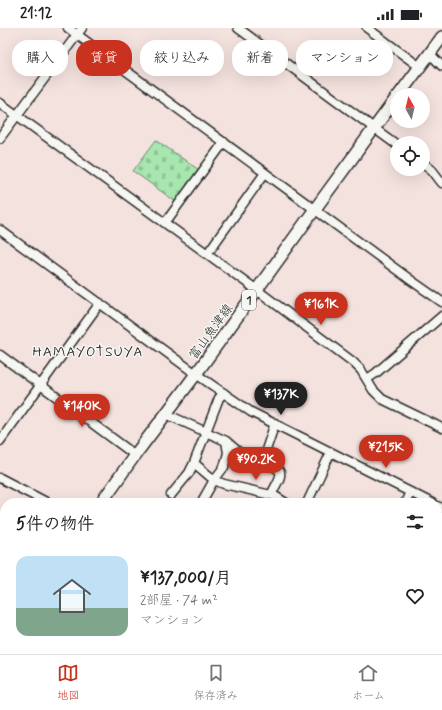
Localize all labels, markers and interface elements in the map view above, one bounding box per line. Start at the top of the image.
text: 21:12 [20,4,52,24]
chip: 購入 [12,40,68,76]
chip: 賃貸 [76,40,132,76]
chip: 絞り込み [140,40,224,76]
chip: 新着 [232,40,288,76]
chip: マンション [296,40,393,76]
north arrow [390,88,430,128]
map controls [390,88,430,176]
button: locate [390,136,430,176]
road number: 1 [242,290,256,310]
pin: ¥161K [293,292,349,326]
text: ¥161K [304,296,338,313]
street label: 富山魚津線 [185,300,238,363]
district label: HAMAYOTSUYA [33,343,143,361]
pin: ¥137K [253,382,309,416]
text: ¥137K [263,386,299,403]
pin: ¥140K [54,394,110,428]
text: ¥140K [63,398,101,415]
pin: ¥215K [358,435,414,469]
text: ¥215K [368,439,404,456]
pin: ¥90.2K [223,447,289,481]
text: ¥90.2K [236,451,276,468]
icon: filters [404,511,426,533]
text: 5件の物件 [16,513,94,535]
text: ¥137,000/月 [140,567,232,589]
icon: home [48,572,96,620]
icon: heart [404,585,426,607]
text: 2部屋 · 74 m² [140,592,218,609]
text: マンション [140,612,204,629]
tab: 地図 [57,662,79,703]
tab: 保存済み [194,662,238,703]
tab: ホーム [352,662,385,703]

